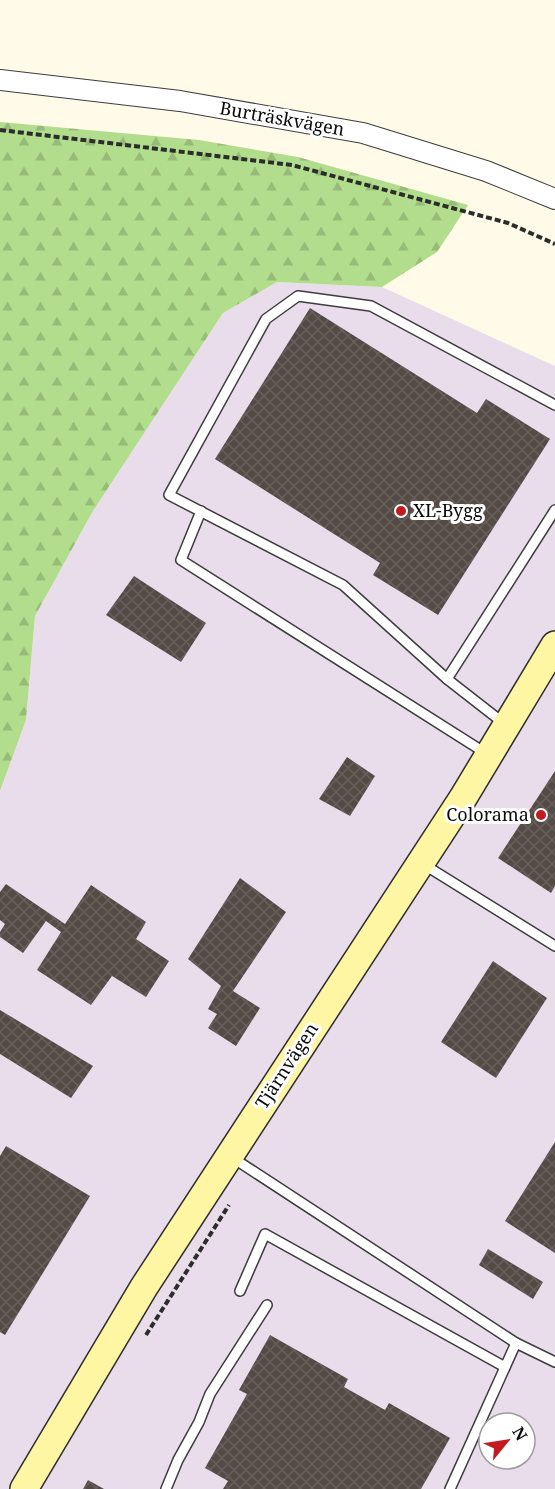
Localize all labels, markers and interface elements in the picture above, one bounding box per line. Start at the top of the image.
street label: Burträskvägen [218,95,347,141]
place label: XL-Bygg [413,498,483,522]
marker: XL-Bygg [394,504,408,518]
place label: Colorama [446,802,529,826]
marker: Colorama [534,808,548,822]
street label: Tjärnvägen [249,1017,323,1113]
north arrow [477,1411,537,1471]
text: N [507,1423,533,1445]

